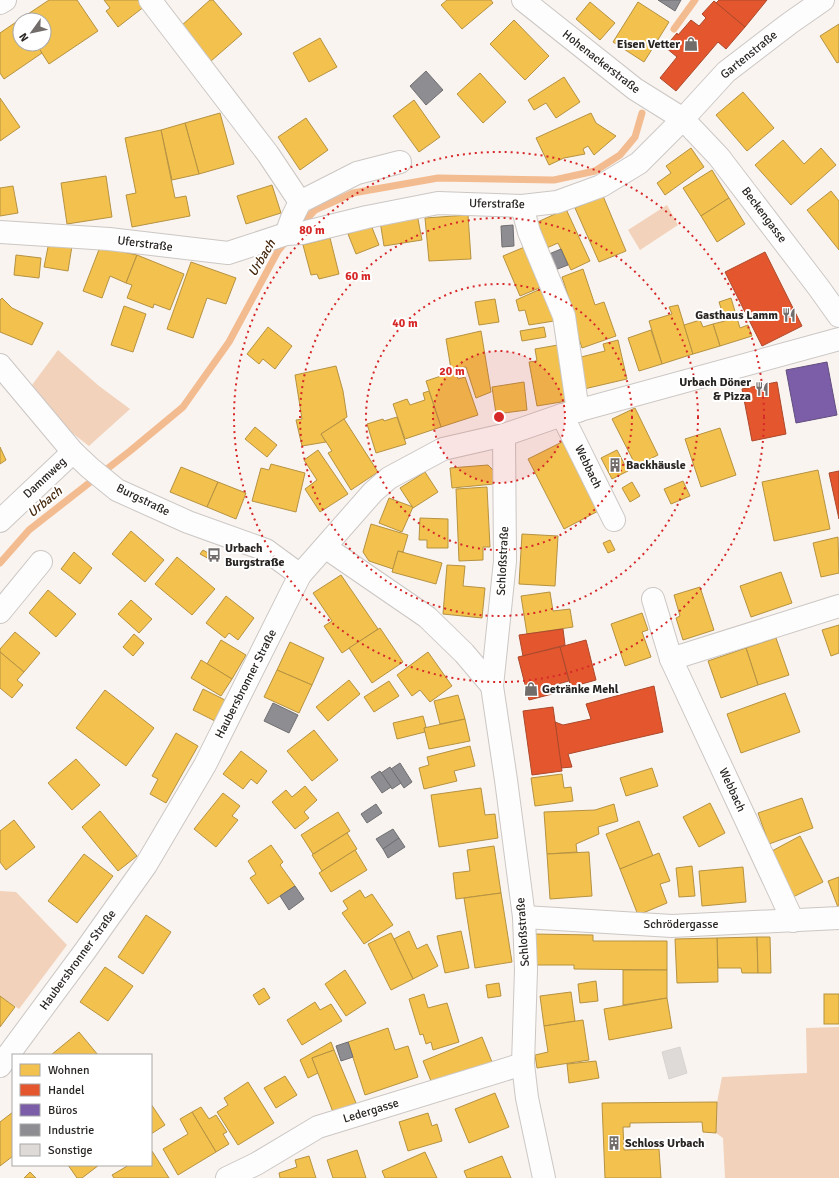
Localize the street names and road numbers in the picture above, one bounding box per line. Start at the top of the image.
street label: Hohenackerstraße [559,27,643,97]
street label: Gartenstraße [718,28,780,82]
street label: Beckengasse [738,184,790,246]
street label: Uferstraße [469,196,525,212]
street label: Uferstraße [116,233,174,255]
street label: Webbach [571,443,605,491]
street label: Dammweg [20,454,70,502]
street label: Burgstraße [114,481,172,519]
street label: Schloßstraße [494,526,512,596]
street label: Haubersbronner Straße [212,627,280,741]
street label: Webbach [715,766,749,814]
street label: Schloßstraße [513,897,533,967]
street label: Haubersbronner Straße [37,907,119,1013]
street label: Schrödergasse [644,917,718,932]
street label: Ledergasse [341,1095,401,1127]

